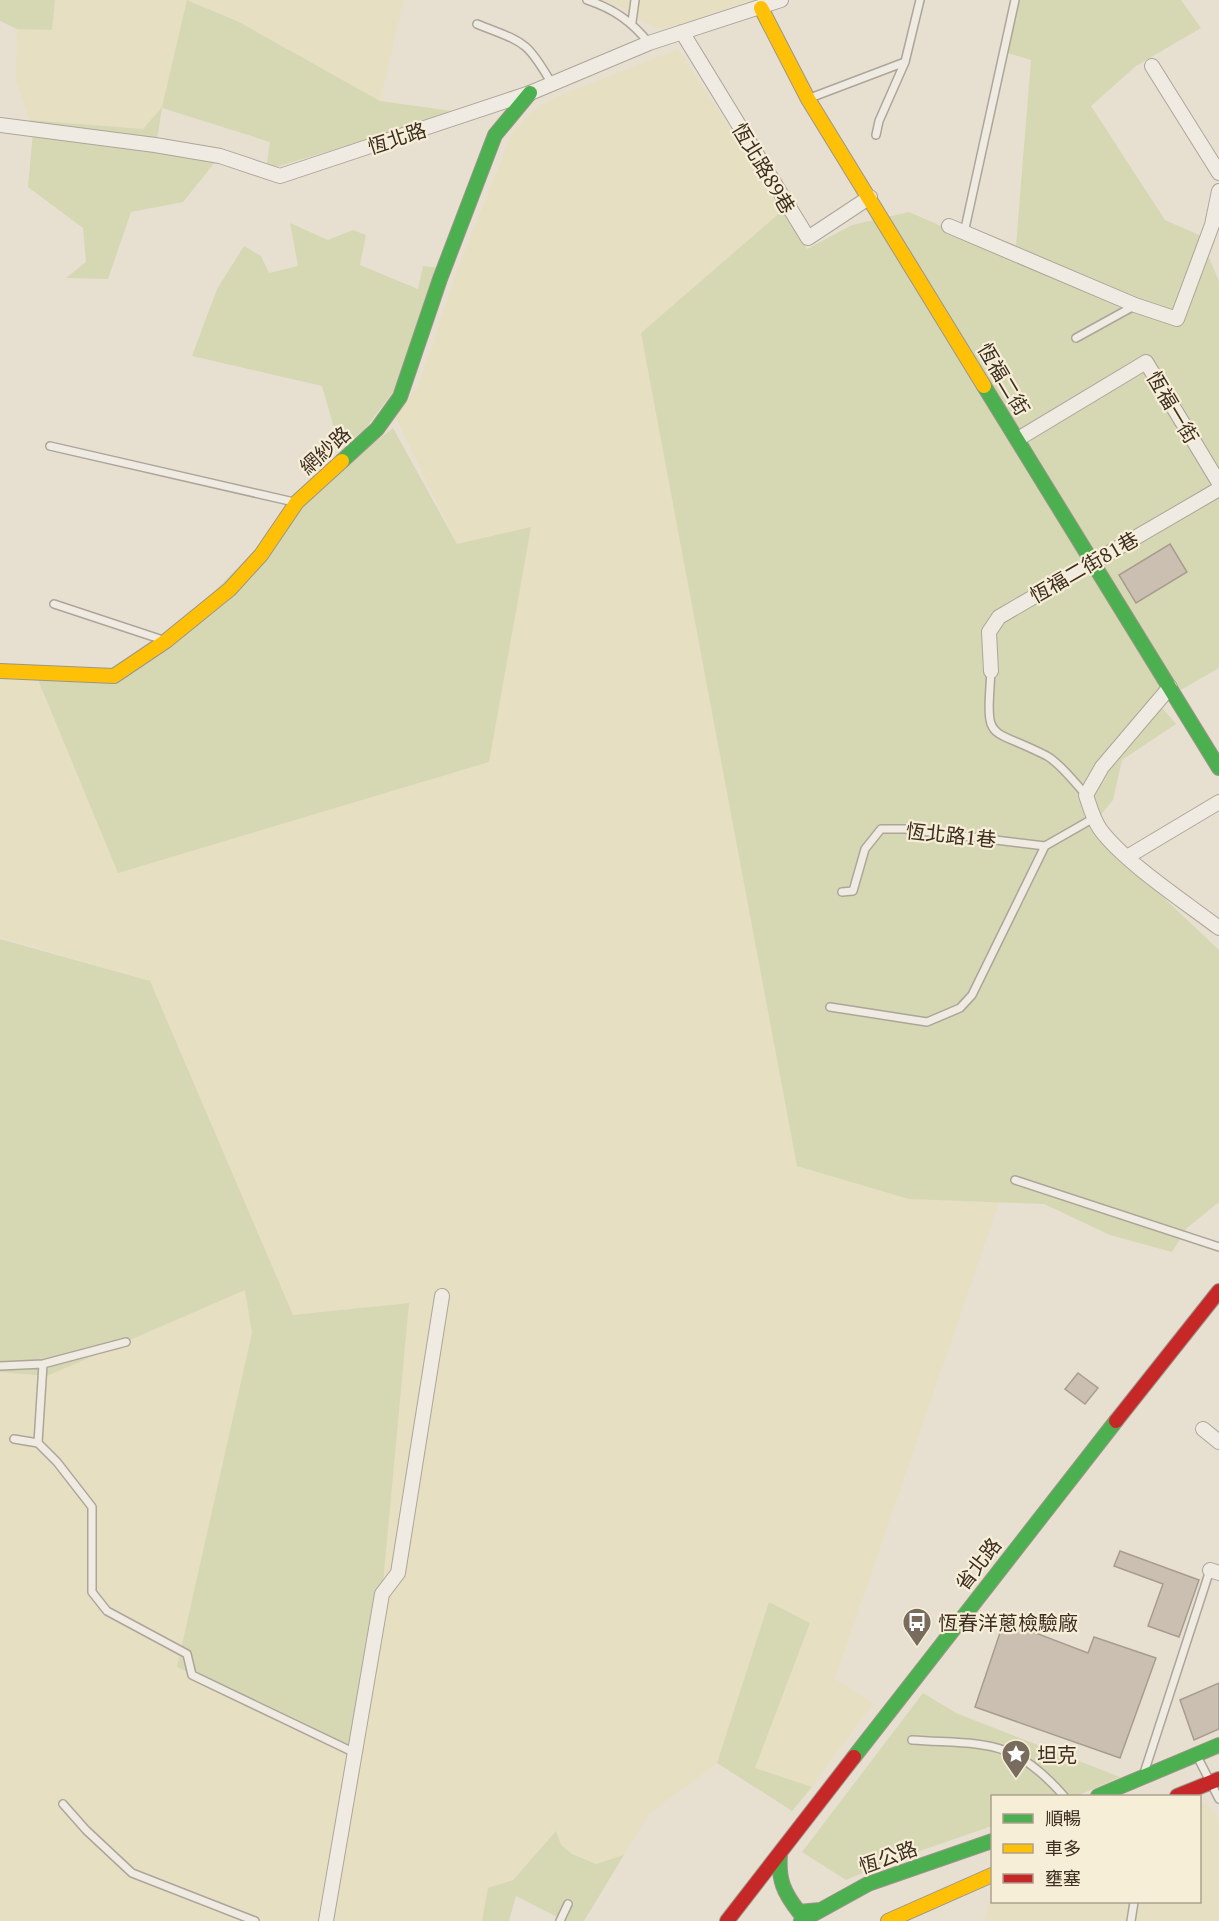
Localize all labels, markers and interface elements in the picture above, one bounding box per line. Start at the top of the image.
street label: 恆北路 [364,116,430,160]
street label: 恆北路89巷 [726,118,802,218]
street label: 恆福二街 [972,338,1036,420]
street label: 恆福一街 [1141,366,1205,448]
street label: 網紗路 [294,420,356,480]
street label: 恆福二街81巷 [1025,525,1143,609]
street label: 恆北路1巷 [905,817,997,853]
street label: 省北路 [949,1532,1007,1596]
bus stop icon: 恆春洋蔥檢驗廠 [901,1606,933,1648]
place label: 恆春洋蔥檢驗廠 [938,1609,1078,1636]
place icon: 坦克 [1000,1738,1032,1780]
place label: 坦克 [1037,1741,1077,1768]
legend [991,1795,1201,1903]
text: 順暢 [1045,1806,1081,1830]
street label: 恆公路 [855,1834,921,1880]
text: 車多 [1045,1836,1081,1860]
text: 壅塞 [1045,1866,1081,1890]

